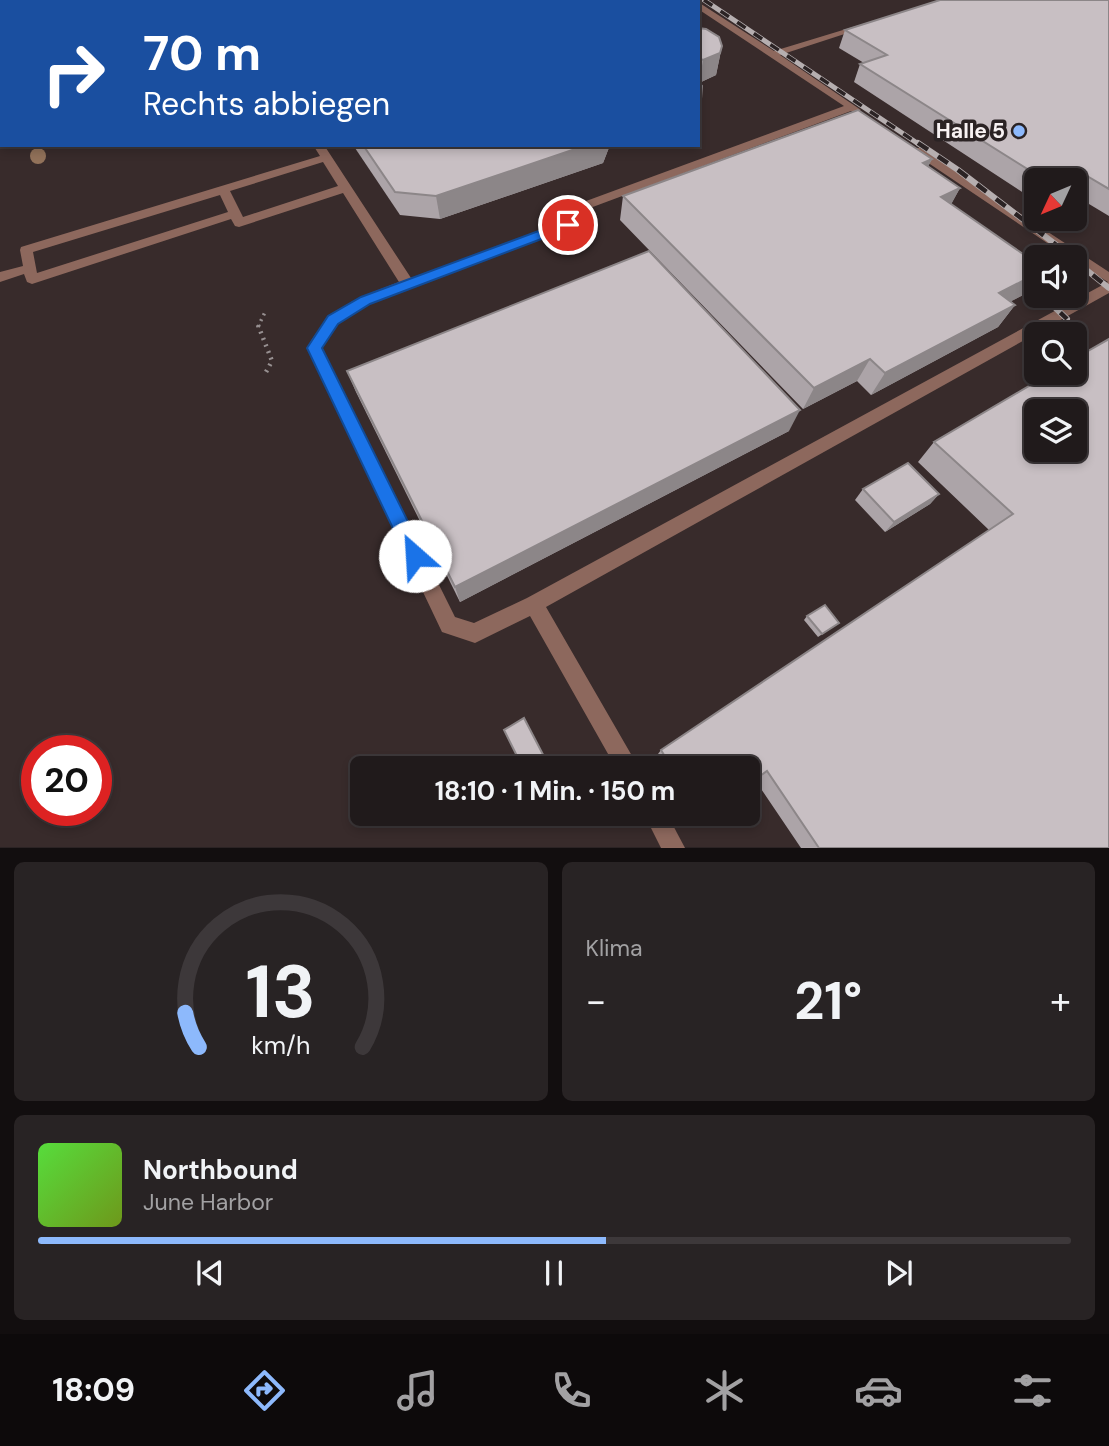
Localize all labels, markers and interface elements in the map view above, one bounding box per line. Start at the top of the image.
text: 70 m [143,21,261,85]
icon: right [28,28,119,119]
text: Rechts abbiegen [143,83,390,125]
place label: Halle 5 [936,117,1005,145]
marker: Halle 5 [1011,123,1027,139]
north arrow [1024,168,1087,231]
map controls [1024,168,1087,462]
pin [538,195,598,255]
icon: arrive [549,206,587,244]
button: sound [1024,245,1087,308]
button: search [1024,322,1087,385]
button: layers [1024,399,1087,462]
position arrow [378,519,452,593]
speed limit sign: 20 [21,735,112,826]
text: 18:10 · 1 Min. · 150 m [435,774,675,808]
text: Klima [586,933,643,963]
text: 13 [246,946,316,1041]
text: 21° [794,967,862,1035]
text: − [586,976,606,1026]
text: + [1050,976,1071,1026]
text: km/h [251,1029,310,1062]
text: Northbound [143,1153,298,1187]
text: June Harbor [143,1187,273,1217]
icon: previous [191,1254,229,1292]
icon: pause [535,1254,573,1292]
icon: next [880,1254,918,1292]
icon: directions [240,1366,289,1415]
icon: music [393,1366,442,1415]
icon: phone [547,1366,596,1415]
icon: climate [700,1366,749,1415]
icon: car [854,1366,903,1415]
icon: filters [1008,1366,1057,1415]
text: 18:09 [52,1369,135,1411]

